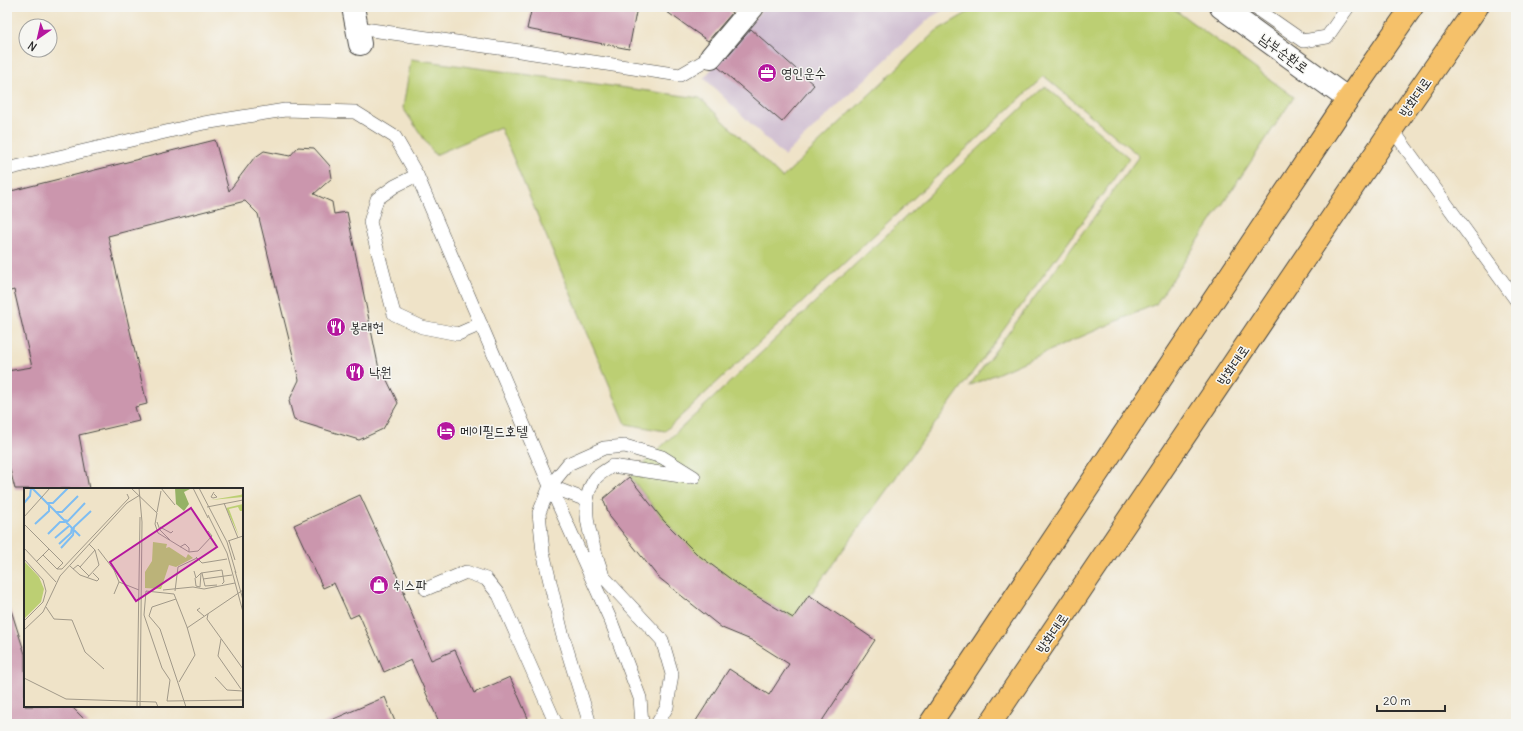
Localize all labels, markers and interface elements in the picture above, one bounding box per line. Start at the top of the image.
north arrow [18,18,58,58]
street label: 남부순환로 [1256,29,1312,77]
text: N [25,38,39,54]
office icon: 영인운수 [756,62,778,84]
place label: 영인운수 [781,64,826,82]
street label: 방화대로 [1395,73,1435,121]
restaurant icon: 봉래헌 [325,316,347,338]
place label: 봉래헌 [350,318,384,336]
street label: 방화대로 [1213,341,1253,389]
restaurant icon: 낙원 [344,361,366,383]
place label: 낙원 [369,363,392,381]
hotel icon: 메이필드호텔 [435,420,457,442]
place label: 메이필드호텔 [460,422,528,440]
inset map [24,488,243,707]
shop icon: 쉬스파 [368,574,390,596]
place label: 쉬스파 [393,576,427,594]
street label: 방화대로 [1032,609,1072,657]
scale bar [1377,687,1445,713]
text: 20 m [1383,693,1411,708]

